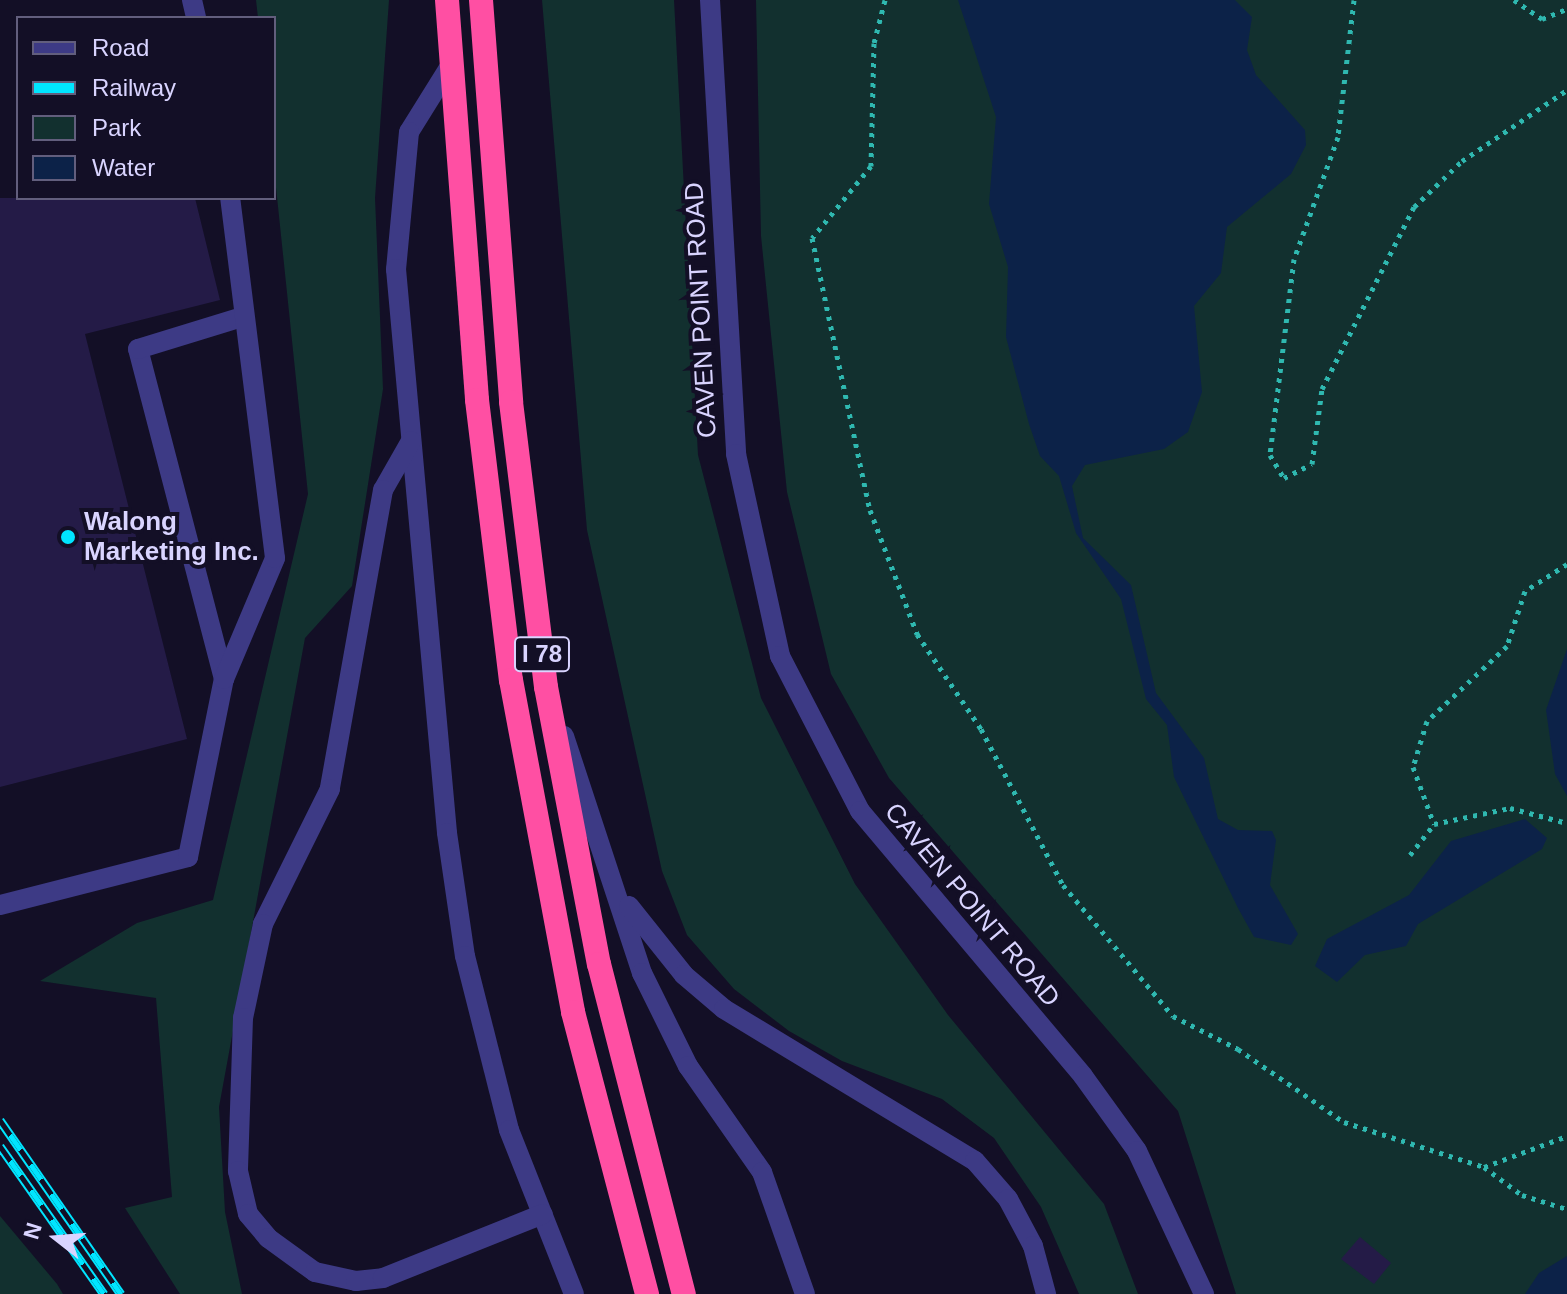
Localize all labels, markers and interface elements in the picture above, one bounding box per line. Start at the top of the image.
legend [16,16,276,200]
text: Road [92,34,149,61]
text: Railway [92,74,176,101]
text: Park [92,114,141,141]
text: Water [92,154,155,181]
street label: CAVEN POINT ROAD [679,181,723,439]
place label: Walong Marketing Inc. [84,506,259,568]
marker: Walong Marketing Inc. [59,528,77,546]
road number: I 78 [512,634,572,674]
street label: CAVEN POINT ROAD [878,797,1066,1013]
north arrow [16,1198,96,1278]
text: N [18,1220,47,1242]

